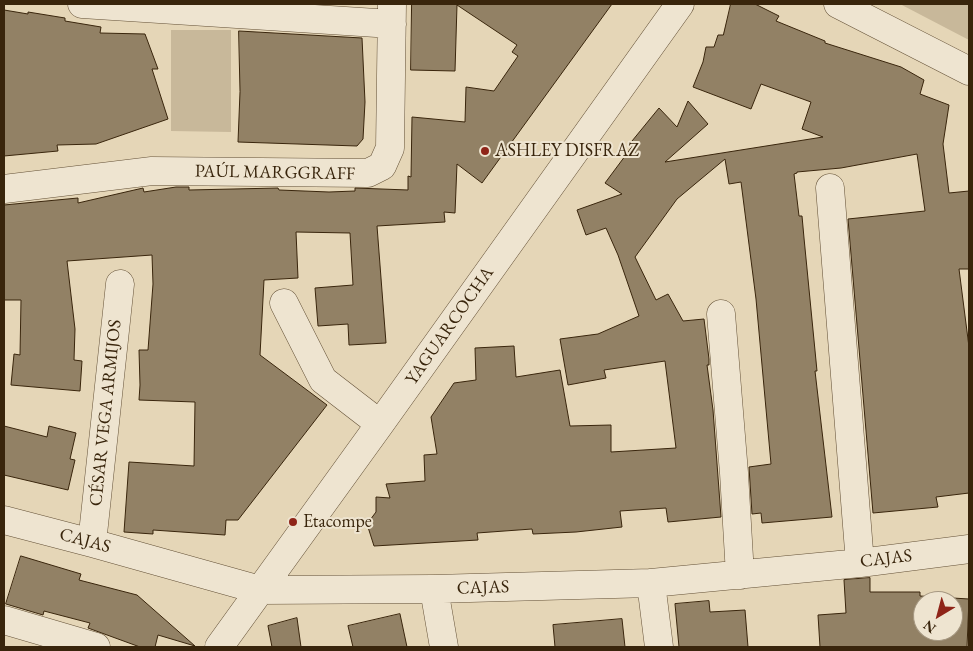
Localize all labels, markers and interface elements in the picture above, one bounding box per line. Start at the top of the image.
place label: ASHLEY DISFRAZ [495,140,639,162]
marker: ASHLEY DISFRAZ [479,145,491,157]
street label: PAÚL MARGGRAFF [195,161,355,185]
street label: YAGUARCOCHA [401,263,499,389]
street label: CÉSAR VEGA ARMIJOS [85,319,127,507]
place label: Etacompe [303,511,372,533]
marker: Etacompe [287,516,299,528]
street label: CAJAS [57,524,113,558]
street label: CAJAS [859,545,913,573]
street label: CAJAS [457,576,509,600]
north arrow [913,591,963,641]
text: N [920,617,940,638]

